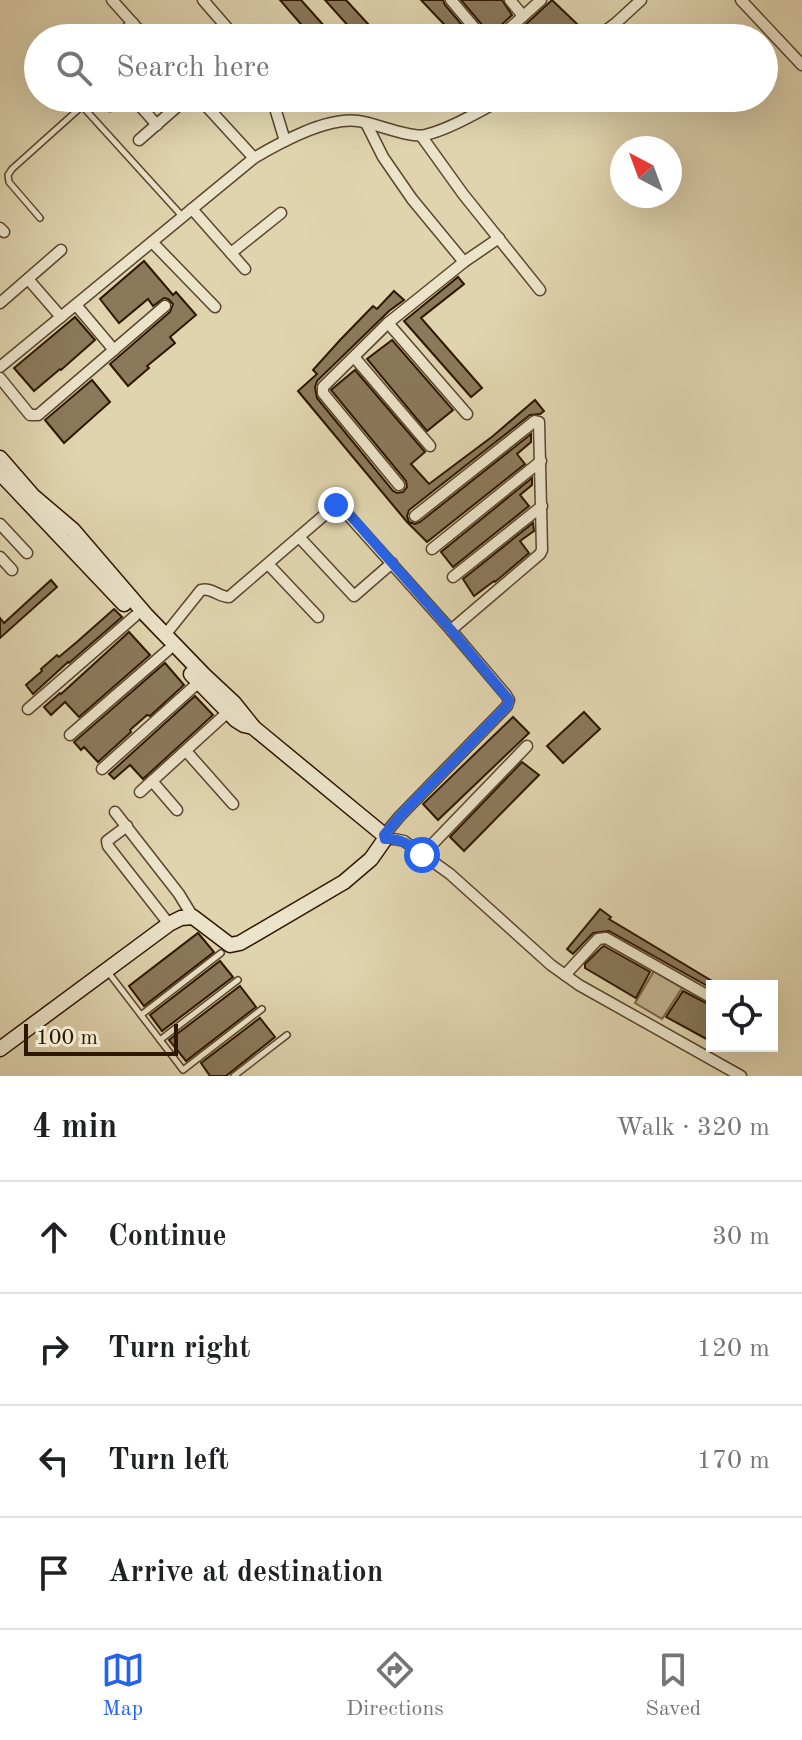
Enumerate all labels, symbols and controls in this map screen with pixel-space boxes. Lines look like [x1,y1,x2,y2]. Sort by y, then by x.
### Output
search box [24,24,778,112]
icon: search [52,46,96,90]
text: Search here [116,53,270,83]
north arrow [610,136,682,208]
route end [318,487,354,523]
route start [404,837,440,873]
map controls [706,980,778,1052]
button: locate [706,980,778,1052]
scale bar [24,1020,178,1056]
text: 100 m [36,1027,98,1049]
text: 4 min [32,1111,117,1145]
text: Walk · 320 m [616,1115,770,1141]
icon: ahead [32,1215,76,1259]
text: Continue [108,1222,227,1252]
text: 30 m [712,1224,770,1250]
icon: right [32,1327,76,1371]
text: Turn right [108,1334,250,1364]
text: 120 m [697,1336,770,1362]
icon: left [32,1439,76,1483]
text: Turn left [108,1446,229,1476]
text: 170 m [697,1448,770,1474]
icon: arrive [32,1551,76,1595]
text: Arrive at destination [108,1558,383,1588]
tab: Map [101,1648,145,1723]
tab: Directions [346,1648,444,1723]
tab: Saved [645,1648,701,1723]

